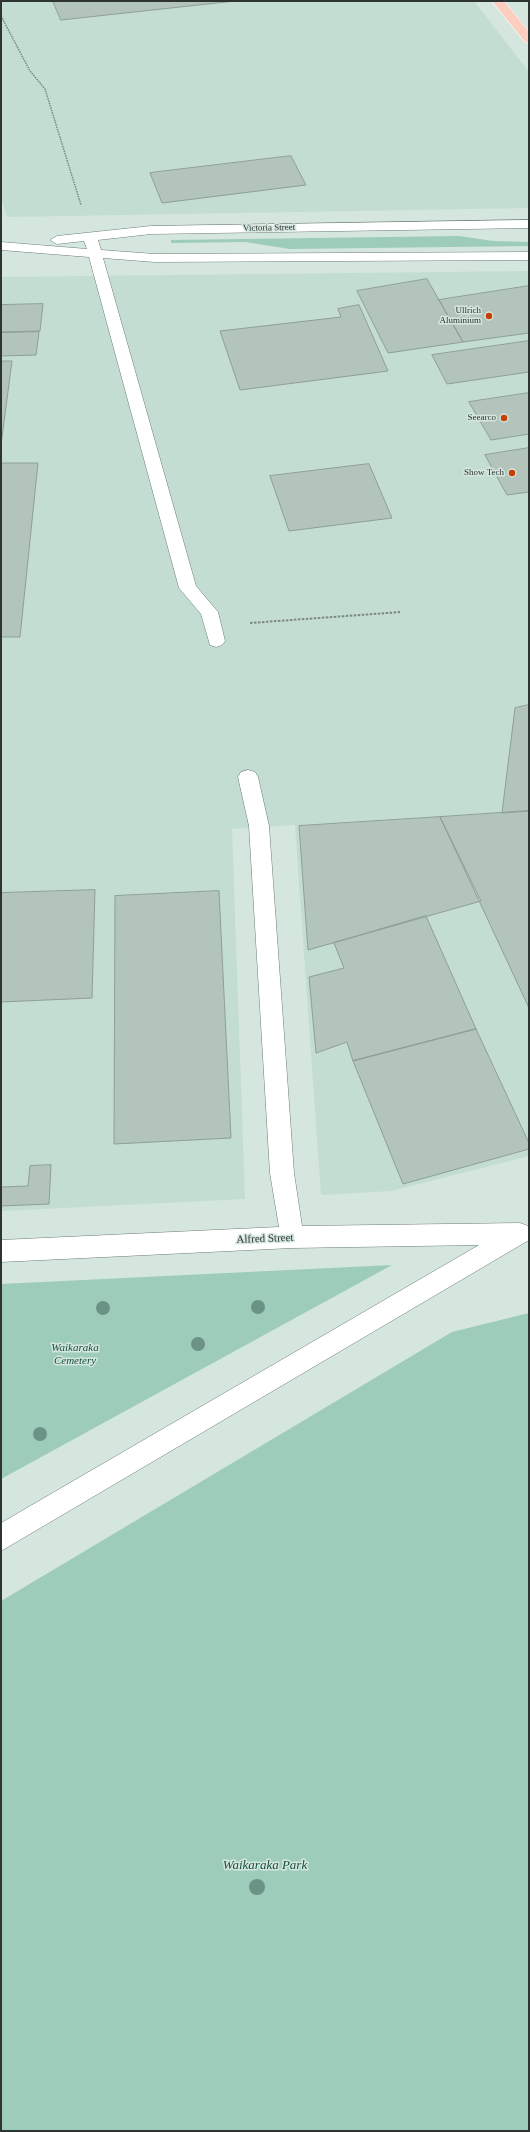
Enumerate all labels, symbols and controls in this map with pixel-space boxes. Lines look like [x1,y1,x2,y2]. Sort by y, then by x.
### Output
street label: Victoria Street [243,222,295,234]
place label: Ullrich Aluminium [439,306,481,327]
marker: Ullrich Aluminium [484,311,494,321]
place label: Seearco [468,413,496,423]
marker: Seearco [499,413,509,423]
place label: Show Tech [464,468,504,478]
marker: Show Tech [507,468,517,478]
street label: Alfred Street [236,1231,294,1247]
park label: Waikaraka Cemetery [51,1341,99,1367]
park label: Waikaraka Park [223,1858,307,1874]

